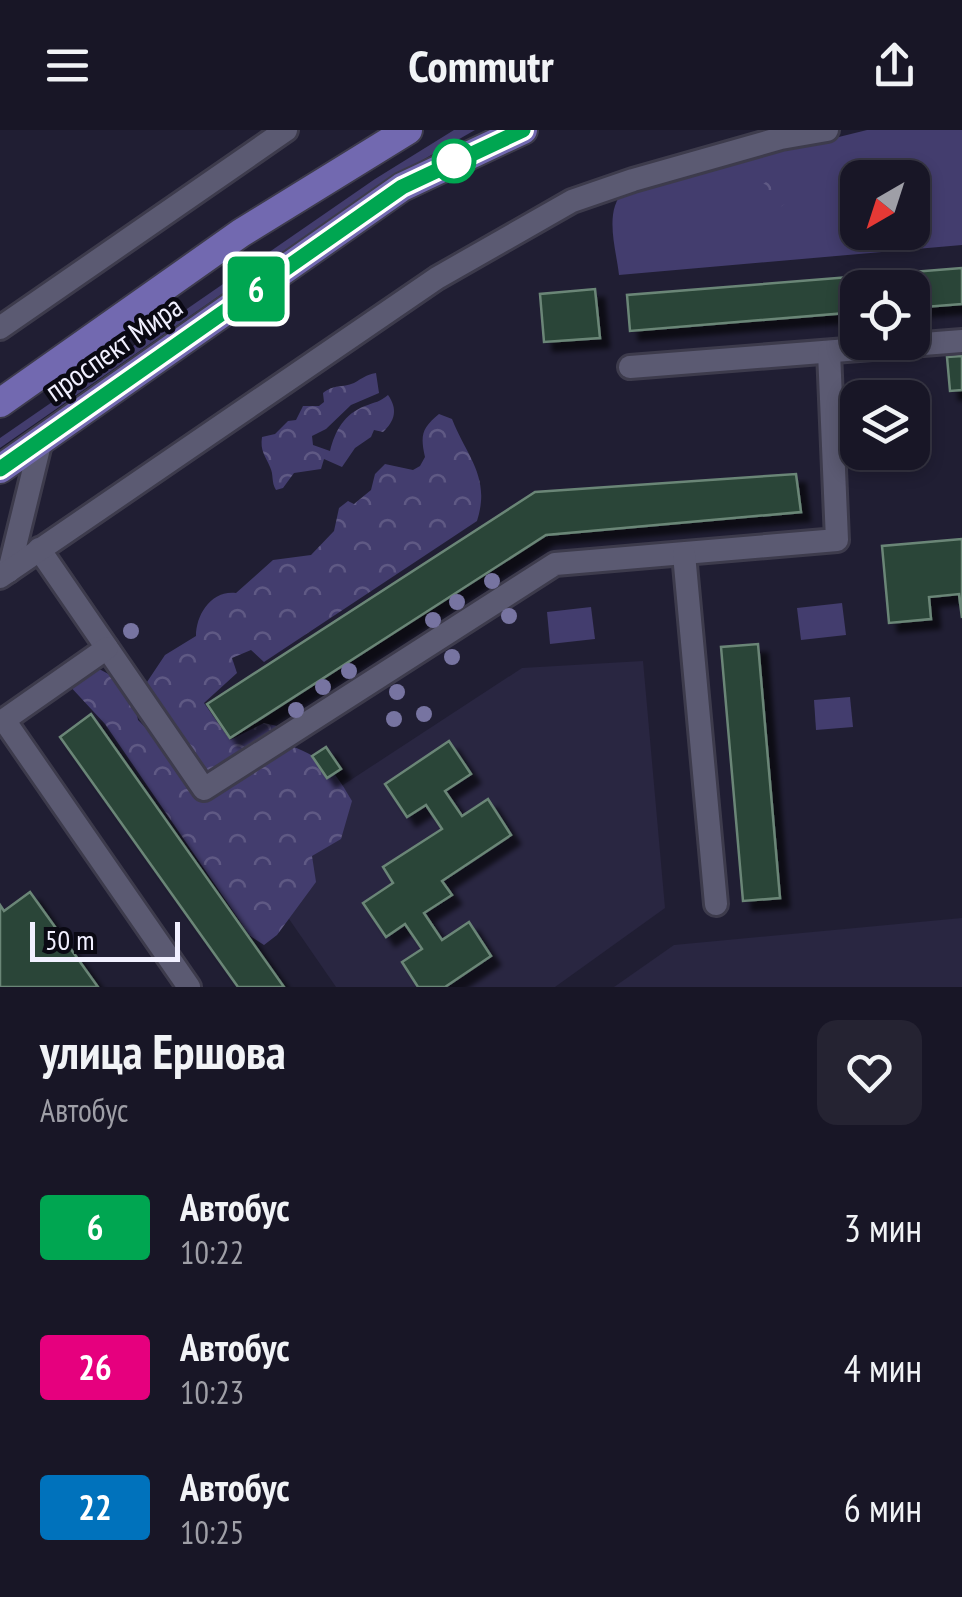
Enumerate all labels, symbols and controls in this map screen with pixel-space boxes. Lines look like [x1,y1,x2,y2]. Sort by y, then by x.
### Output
text: Commutr [408,36,554,94]
icon: menu [40,38,95,93]
icon: share [867,38,922,93]
unlabelled marker [433,140,475,182]
north arrow [840,160,930,250]
map controls [840,160,930,470]
line badge: 6 [224,256,288,322]
text: 6 [248,266,264,312]
button: locate [840,270,930,360]
street label: проспект Мира [37,286,189,409]
button: layers [840,380,930,470]
scale bar [30,917,180,961]
text: 50 m [45,921,94,958]
text: улица Ершова [40,1020,286,1082]
button: heart [817,1020,922,1125]
text: Автобус [40,1089,128,1131]
text: Автобус [180,1182,290,1231]
text: 3 мин [844,1203,922,1252]
text: 6 [87,1204,103,1250]
text: 10:22 [180,1231,244,1273]
text: Автобус [180,1322,290,1371]
text: 4 мин [844,1343,922,1392]
text: 26 [78,1344,112,1390]
text: 10:23 [180,1371,244,1413]
text: Автобус [180,1462,290,1511]
text: 6 мин [844,1483,922,1532]
text: 22 [78,1484,112,1530]
text: 10:25 [180,1511,244,1553]

